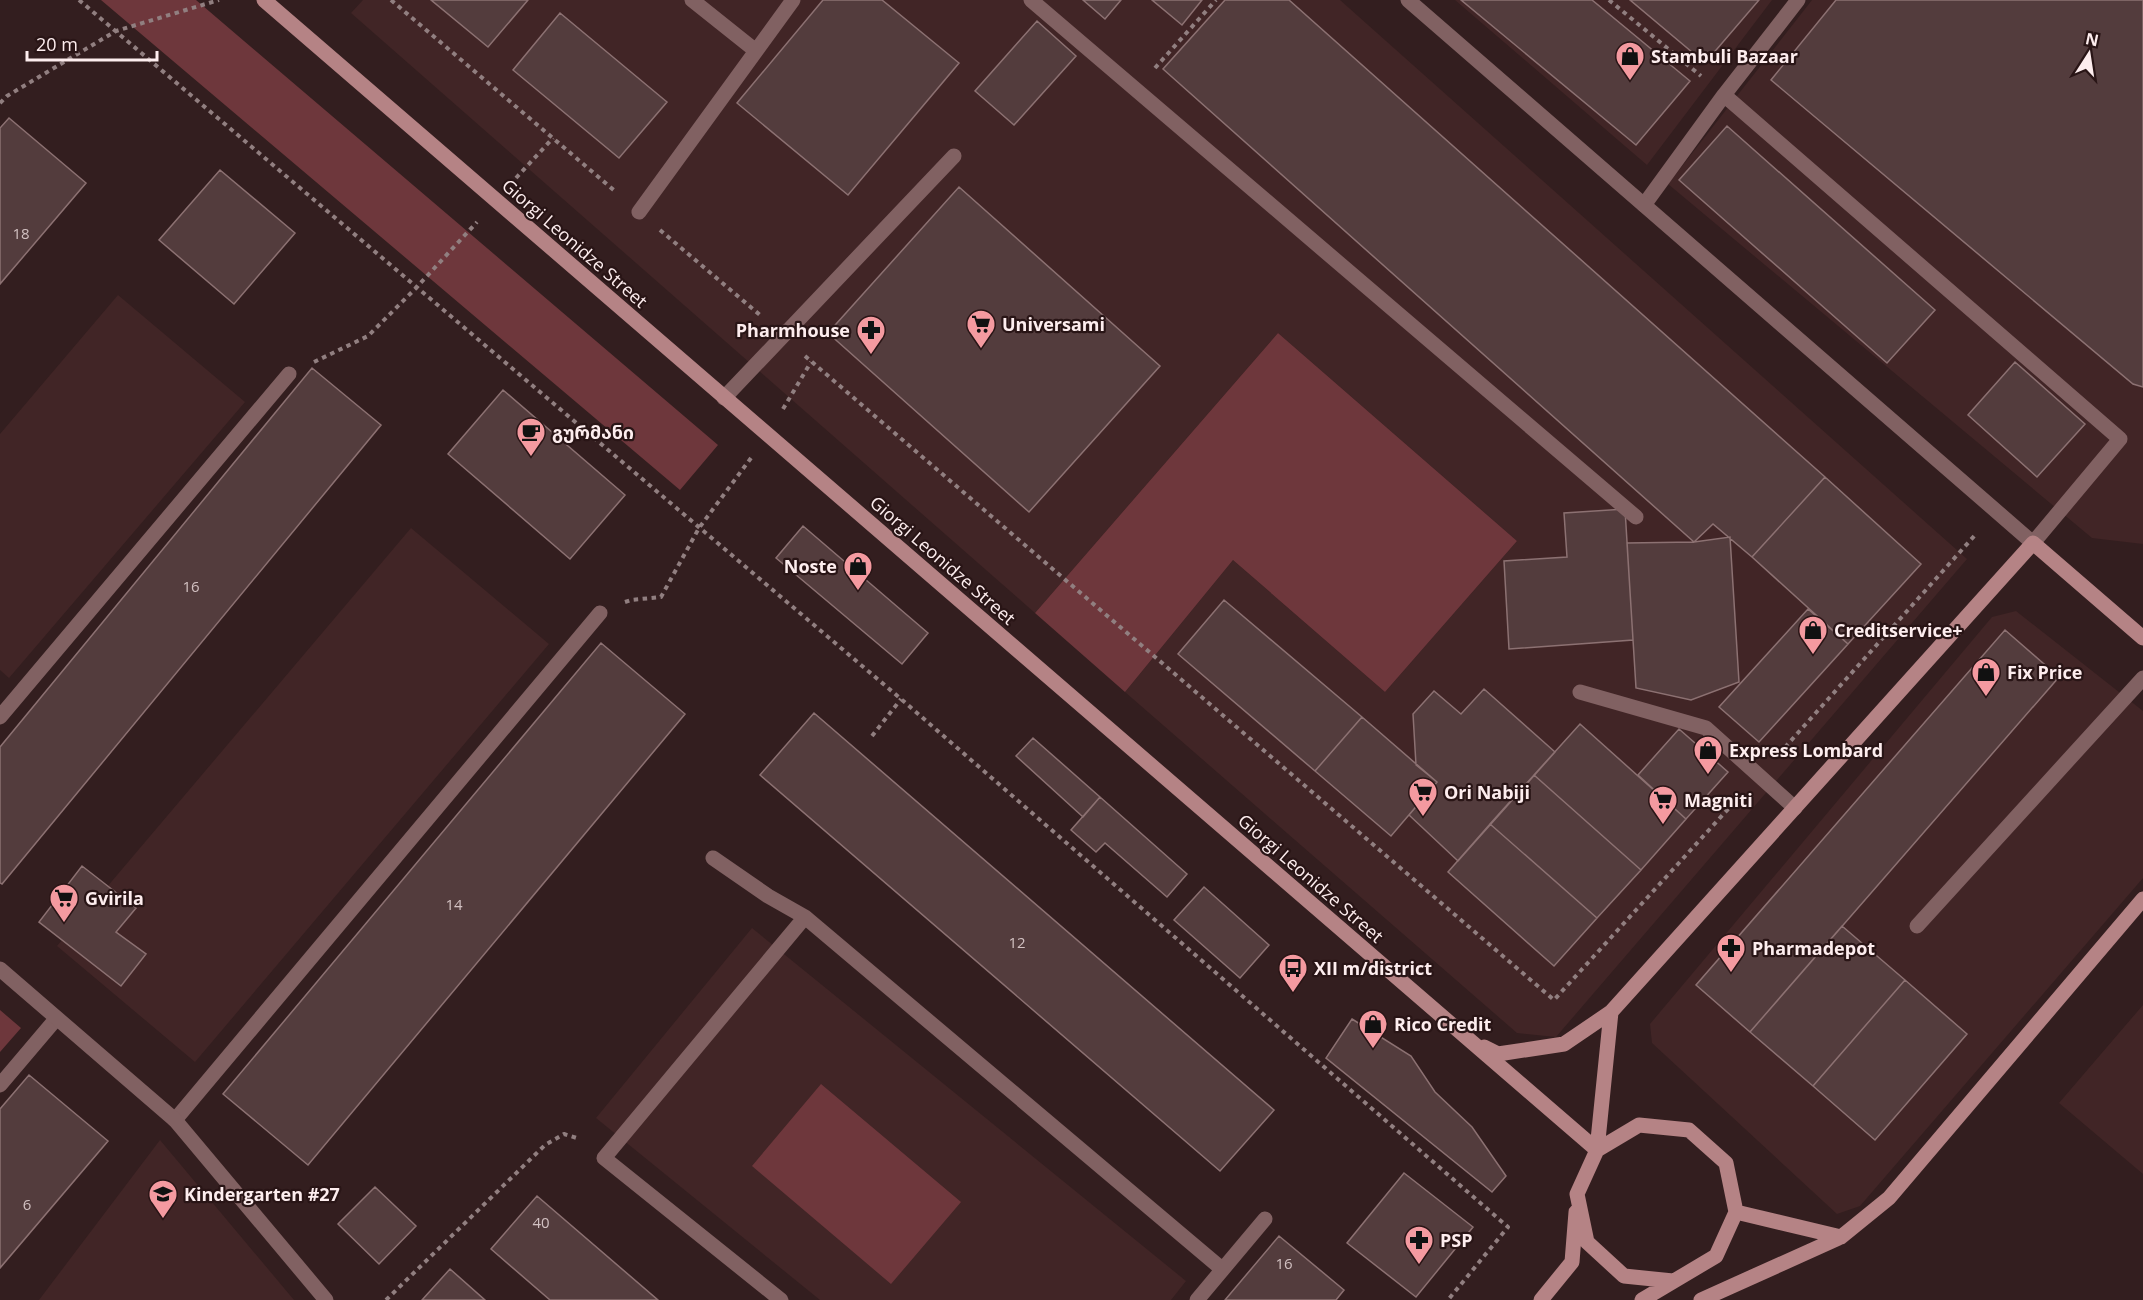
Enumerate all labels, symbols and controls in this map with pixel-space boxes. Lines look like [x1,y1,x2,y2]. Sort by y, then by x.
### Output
scale bar [27,24,158,62]
north arrow [2059,24,2119,84]
text: N [2083,27,2101,51]
text: 20 m [36,32,78,56]
shop icon: Stambuli Bazaar [1614,40,1646,82]
place label: Stambuli Bazaar [1651,44,1798,68]
street label: Giorgi Leonidze Street [497,173,653,313]
house number: 18 [12,223,30,243]
supermarket icon: Universami [965,308,997,350]
place label: Universami [1002,312,1105,336]
pharmacy icon: Pharmhouse [855,314,887,356]
place label: Pharmhouse [736,318,850,342]
cafe icon: გურმანი [515,416,547,458]
place label: გურმანი [552,420,634,444]
street label: Giorgi Leonidze Street [865,490,1021,630]
shop icon: Noste [842,550,874,592]
place label: Noste [784,554,837,578]
house number: 16 [182,576,200,596]
shop icon: Creditservice+ [1797,614,1829,656]
place label: Creditservice+ [1834,618,1963,642]
shop icon: Fix Price [1970,656,2002,698]
place label: Fix Price [2007,660,2082,684]
shop icon: Express Lombard [1692,734,1724,776]
place label: Express Lombard [1729,738,1883,762]
supermarket icon: Ori Nabiji [1407,776,1439,818]
place label: Ori Nabiji [1444,780,1530,804]
supermarket icon: Magniti [1647,784,1679,826]
place label: Magniti [1684,788,1753,812]
street label: Giorgi Leonidze Street [1233,808,1389,948]
supermarket icon: Gvirila [48,882,80,924]
place label: Gvirila [85,886,144,910]
house number: 14 [445,894,463,914]
house number: 12 [1008,932,1026,952]
pharmacy icon: Pharmadepot [1715,932,1747,974]
place label: Pharmadepot [1752,936,1875,960]
bus stop icon: XII m/district [1277,952,1309,994]
place label: XII m/district [1314,956,1432,980]
shop icon: Rico Credit [1357,1008,1389,1050]
place label: Rico Credit [1394,1012,1492,1036]
school or university icon: Kindergarten #27 [147,1178,179,1220]
place label: Kindergarten #27 [184,1182,340,1206]
house number: 6 [23,1194,31,1214]
house number: 40 [532,1212,550,1232]
pharmacy icon: PSP [1403,1224,1435,1266]
place label: PSP [1440,1228,1473,1252]
house number: 16 [1275,1253,1293,1273]

